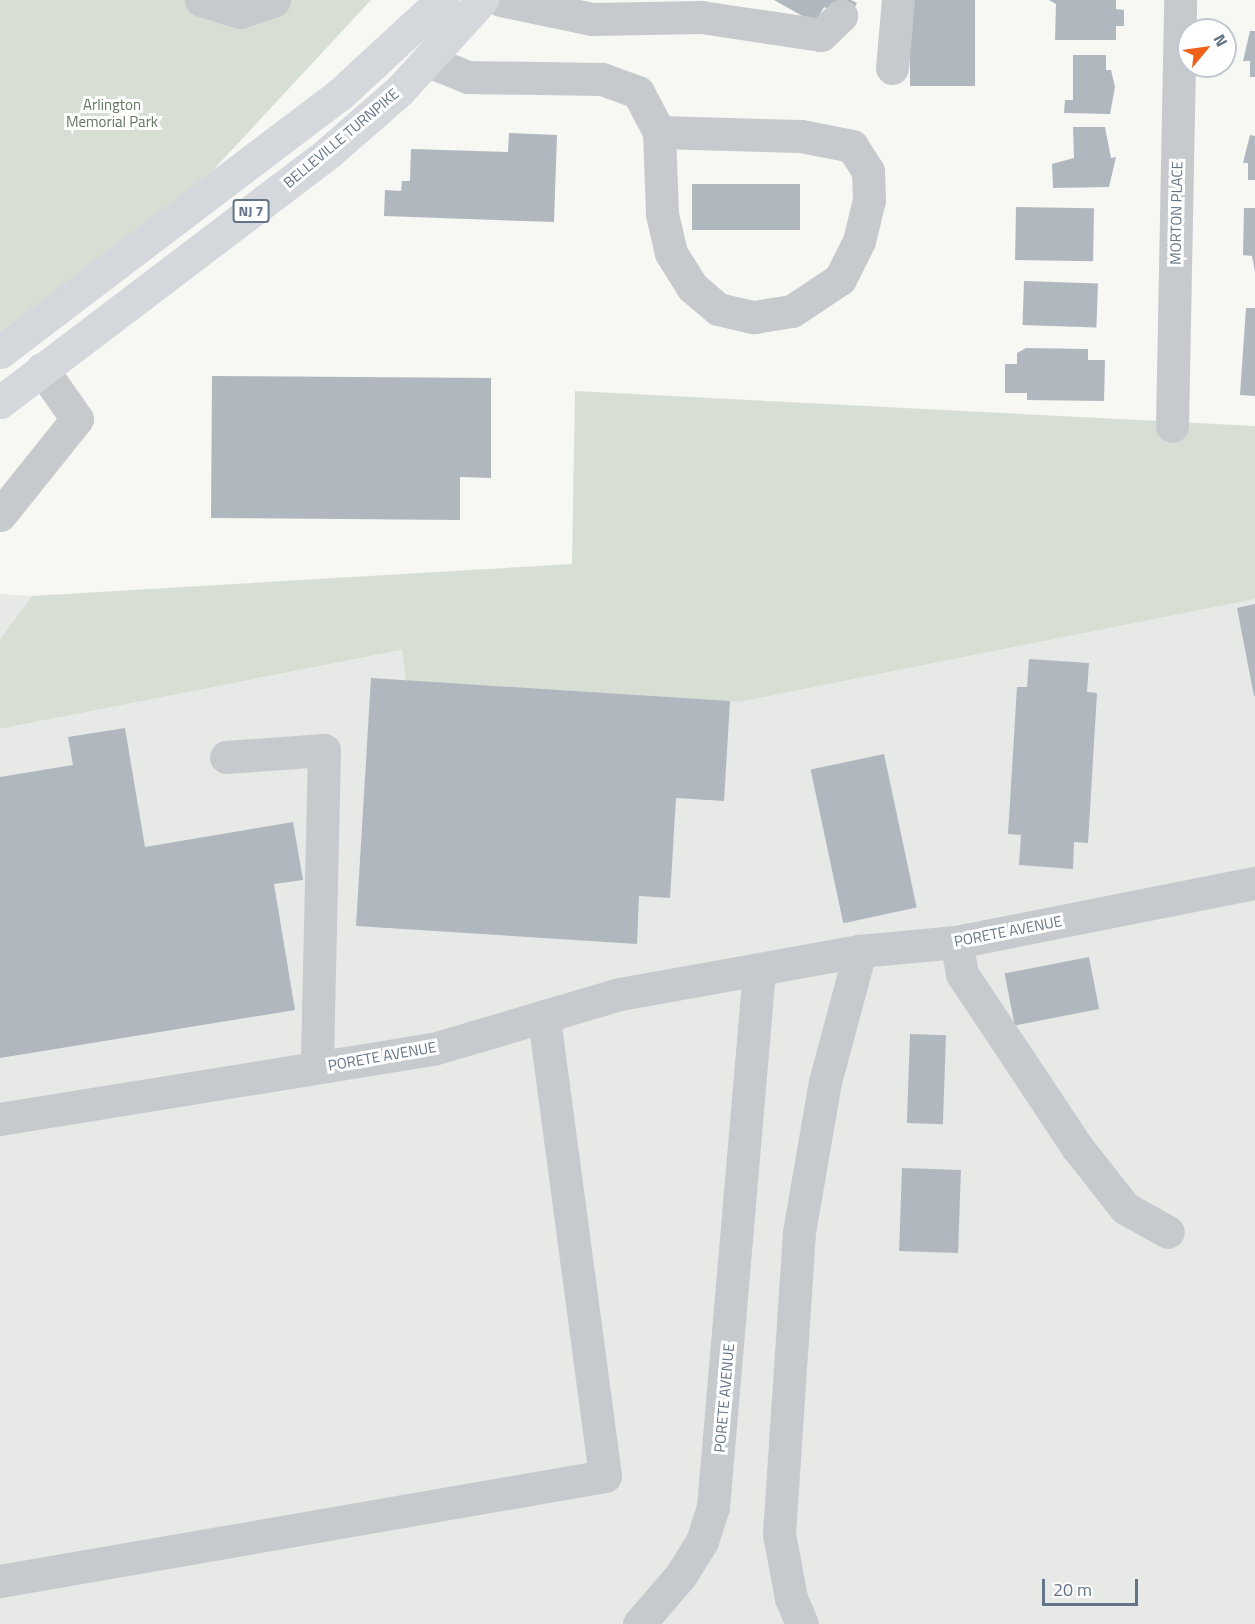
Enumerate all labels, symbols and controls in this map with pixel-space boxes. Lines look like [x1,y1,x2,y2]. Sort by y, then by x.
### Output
north arrow [1177,18,1237,78]
text: N [1208,30,1234,51]
street label: BELLEVILLE TURNPIKE [280,85,402,191]
park label: Arlington Memorial Park [66,95,158,130]
street label: MORTON PLACE [1166,161,1186,265]
road number: NJ 7 [232,200,270,222]
street label: PORETE AVENUE [953,912,1063,950]
street label: PORETE AVENUE [327,1038,437,1074]
street label: PORETE AVENUE [710,1343,738,1453]
scale bar [1045,1567,1141,1605]
text: 20 m [1053,1576,1092,1603]

